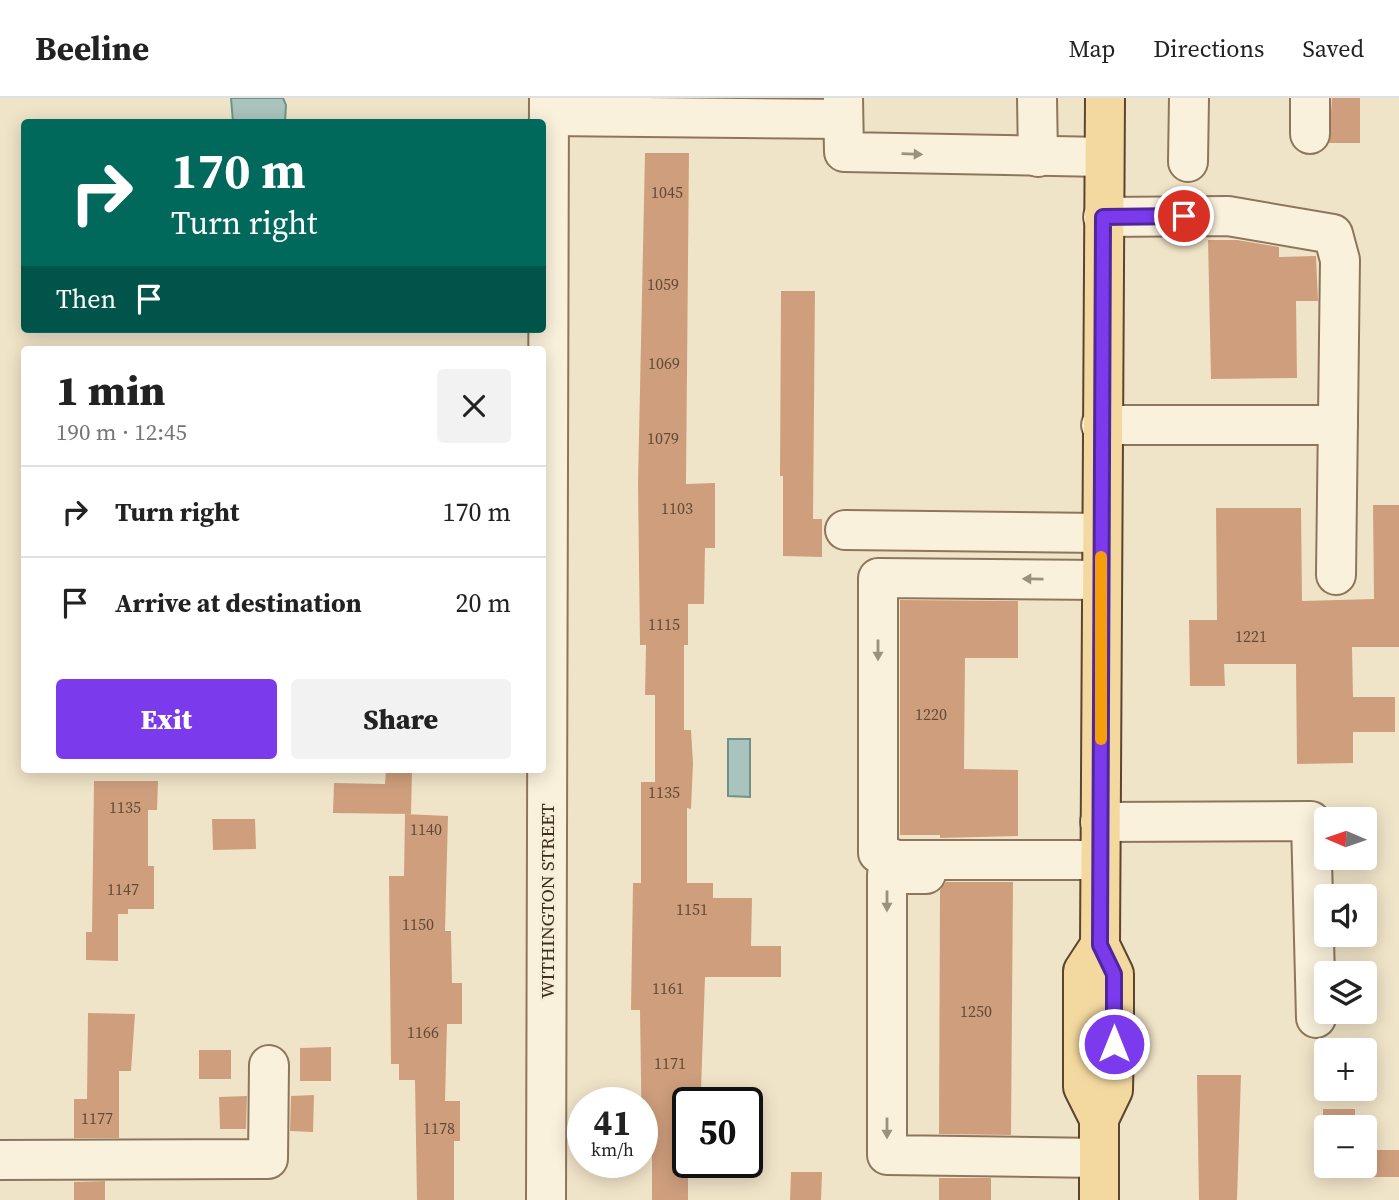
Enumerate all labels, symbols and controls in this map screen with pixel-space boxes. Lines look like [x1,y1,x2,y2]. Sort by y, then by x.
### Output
text: Beeline [35,26,149,71]
text: Map [1068,32,1115,65]
text: Directions [1153,32,1264,65]
text: Saved [1302,32,1364,65]
text: 170 m [171,137,306,204]
icon: right [56,147,147,238]
one-way arrow [902,148,924,159]
house number: 1045 [651,181,683,203]
pin [1154,186,1214,246]
icon: arrive [1165,197,1203,235]
text: Turn right [171,201,317,245]
house number: 1059 [647,273,679,295]
icon: arrive [130,280,168,318]
text: Then [56,281,116,317]
house number: 1069 [648,352,680,374]
text: 1 min [56,361,166,419]
button: close [437,369,511,443]
text: 190 m · 12:45 [56,416,187,448]
house number: 1079 [647,427,679,449]
icon: right [56,493,94,531]
text: Turn right [115,494,239,530]
text: 170 m [443,494,511,530]
house number: 1103 [661,497,693,519]
one-way arrow [1022,573,1044,585]
icon: arrive [56,584,94,622]
text: Arrive at destination [115,585,362,621]
text: 20 m [456,585,511,621]
house number: 1115 [648,613,680,635]
house number: 1221 [1235,625,1267,647]
one-way arrow [872,639,884,661]
button: Exit [56,679,277,759]
button: Share [291,679,511,759]
house number: 1220 [915,703,947,725]
house number: 1135 [648,781,680,803]
house number: 1135 [109,796,141,818]
street label: WITHINGTON STREET [534,803,560,999]
north arrow [1314,807,1377,870]
map controls [1314,807,1377,1178]
house number: 1140 [410,818,442,840]
house number: 1147 [107,878,139,900]
button: sound [1314,884,1377,947]
one-way arrow [881,890,893,912]
house number: 1151 [676,898,708,920]
house number: 1150 [402,913,434,935]
button: layers [1314,961,1377,1024]
house number: 1161 [652,977,684,999]
house number: 1250 [960,1000,992,1022]
position arrow [1077,1007,1151,1081]
house number: 1166 [407,1021,439,1043]
button: + [1314,1038,1377,1101]
house number: 1171 [654,1052,686,1074]
speed limit sign: 50 [672,1087,763,1178]
text: 41 [594,1099,631,1147]
house number: 1177 [81,1107,113,1129]
button: − [1314,1115,1377,1178]
house number: 1178 [423,1117,455,1139]
one-way arrow [881,1118,893,1140]
text: km/h [591,1137,634,1162]

